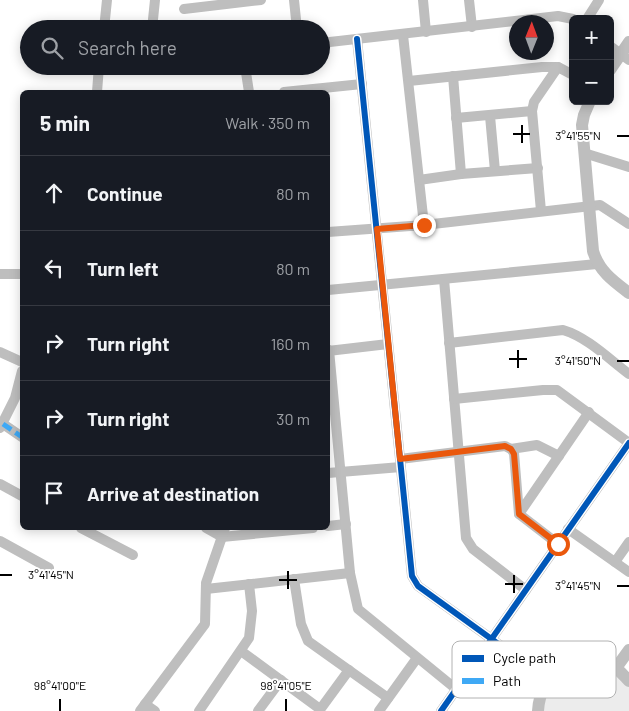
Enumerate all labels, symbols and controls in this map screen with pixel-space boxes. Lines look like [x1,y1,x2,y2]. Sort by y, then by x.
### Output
north arrow [509,15,554,60]
map controls [569,15,614,105]
button: + [569,15,614,60]
search box [20,20,330,75]
icon: search [38,34,66,62]
text: Search here [78,36,177,59]
button: − [569,60,614,105]
text: 5 min [40,110,90,135]
text: Walk · 350 m [225,113,310,132]
text: 3°41'55"N [555,128,601,142]
icon: ahead [40,179,68,207]
text: Continue [87,182,163,205]
text: 80 m [276,184,310,203]
route end [413,214,436,237]
icon: left [40,254,68,282]
text: Turn left [87,257,158,280]
text: 80 m [276,259,310,278]
icon: right [40,329,68,357]
text: Turn right [87,332,169,355]
text: 160 m [271,334,310,353]
text: 3°41'50"N [555,353,601,367]
icon: right [40,404,68,432]
text: Turn right [87,407,169,430]
text: 30 m [276,409,310,428]
icon: arrive [40,479,68,507]
text: Arrive at destination [87,482,259,505]
route start [547,533,570,556]
text: 3°41'45"N [28,567,74,581]
text: 3°41'45"N [555,578,601,592]
legend [452,641,616,698]
text: Cycle path [493,649,556,666]
text: Path [493,672,521,689]
text: 98°41'00"E [34,678,86,692]
text: 98°41'05"E [260,678,312,692]

